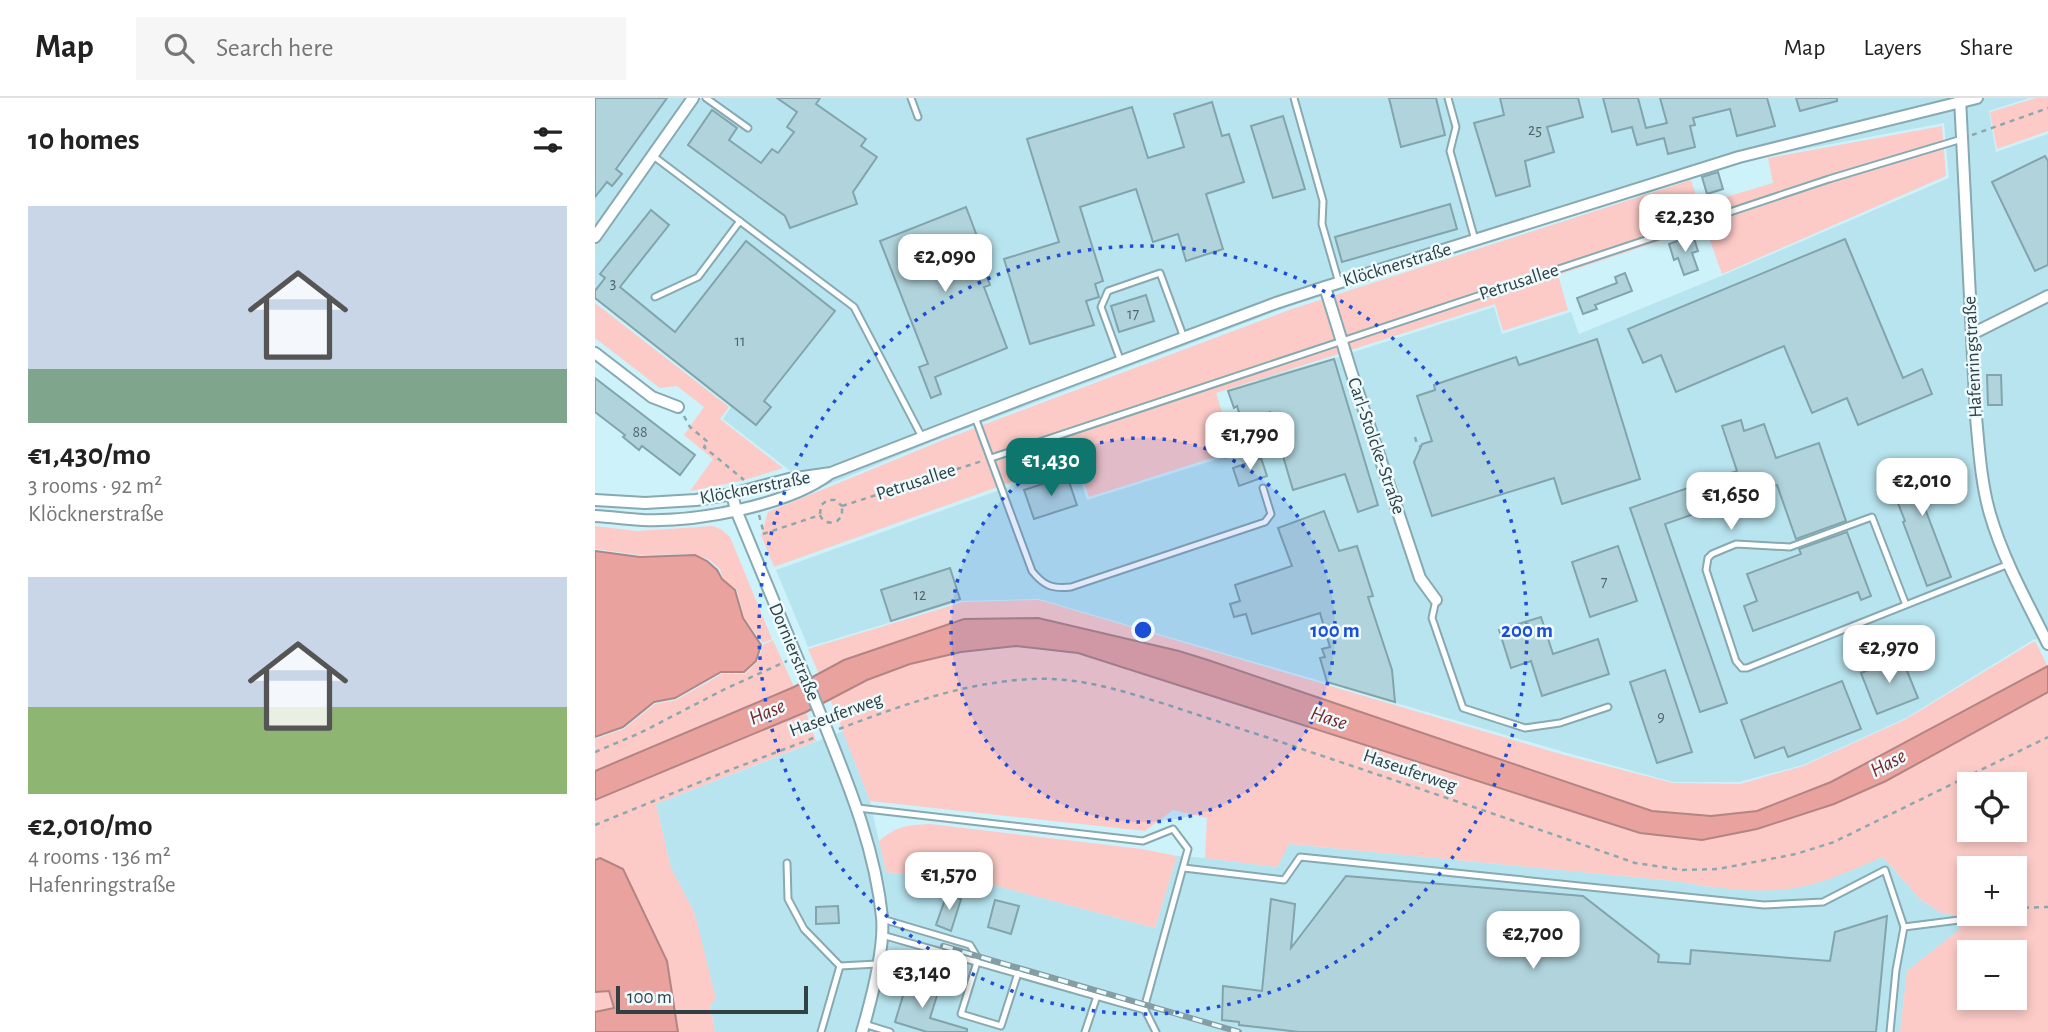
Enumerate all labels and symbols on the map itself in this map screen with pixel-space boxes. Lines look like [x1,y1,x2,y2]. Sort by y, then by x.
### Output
house number: 25 [1528,122,1542,138]
pin: €2,230 [1628,194,1742,254]
pin: €2,090 [888,234,1002,294]
street label: Klöcknerstraße [1341,240,1453,290]
street label: Petrusallee [1477,260,1561,304]
house number: 3 [610,275,616,291]
street label: Hafenringstraße [1960,296,1986,418]
house number: 17 [1127,306,1139,322]
house number: 11 [734,333,746,349]
street label: Carl-Stolcke-Straße [1344,375,1408,517]
pin: €1,790 [1193,412,1307,472]
house number: 88 [632,424,648,440]
pin: €1,430 [994,438,1108,498]
pin: €2,010 [1865,458,1979,518]
street label: Petrusallee [874,460,958,504]
street label: Klöcknerstraße [698,468,812,508]
pin: €1,650 [1674,472,1788,532]
house number: 7 [1601,574,1608,590]
house number: 12 [914,587,926,603]
street label: Dornierstraße [765,600,823,704]
centre of rings [1131,618,1155,642]
text: 100 m [1310,620,1360,641]
text: 200 m [1501,620,1553,641]
pin: €2,970 [1832,626,1946,685]
street label: Haseuferweg [787,689,886,741]
water label: Hase [746,695,788,729]
water label: Hase [1308,702,1350,734]
house number: 9 [1657,709,1665,725]
water label: Hase [1867,745,1909,781]
street label: Haseuferweg [1361,746,1460,796]
pin: €1,570 [892,852,1006,912]
pin: €2,700 [1476,912,1590,971]
pin: €3,140 [865,950,979,1010]
scale bar [616,983,809,1015]

